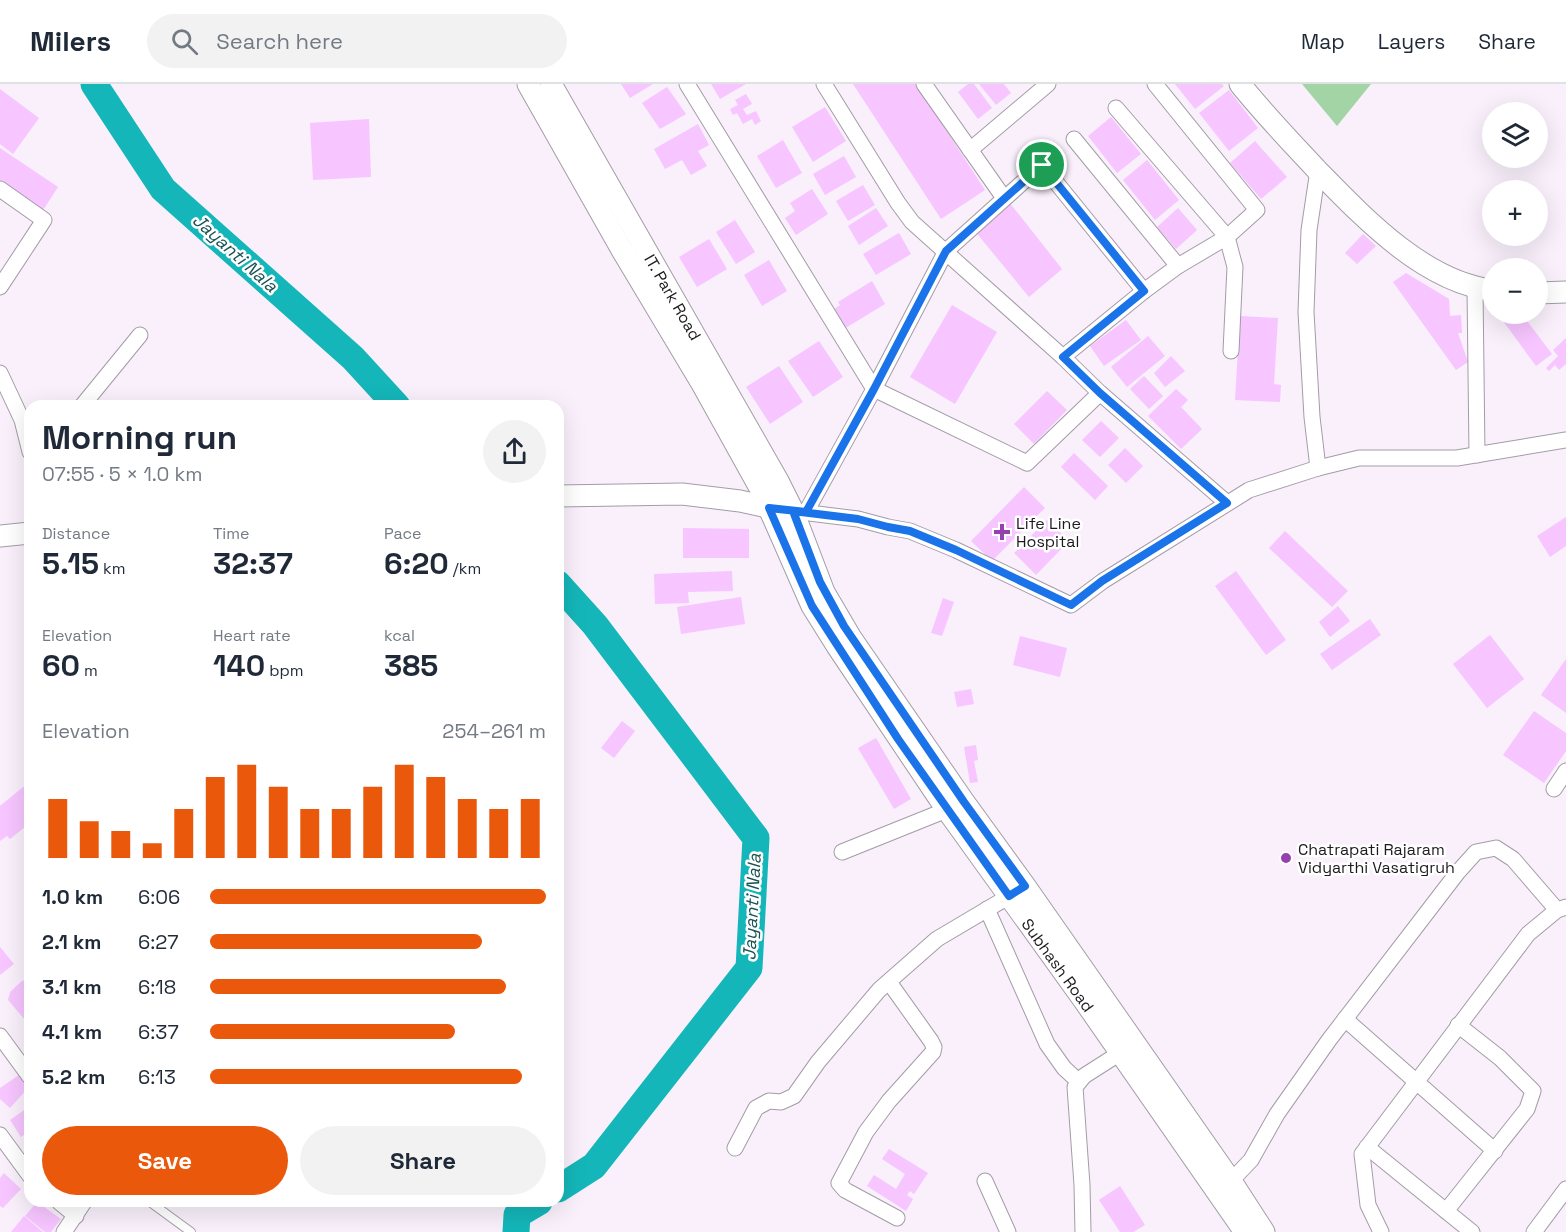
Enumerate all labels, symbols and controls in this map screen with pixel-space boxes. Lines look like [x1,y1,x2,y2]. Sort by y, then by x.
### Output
search box [147,14,567,68]
text: Milers [30,23,111,59]
icon: search [168,25,201,58]
text: Search here [216,27,343,55]
text: Map [1301,28,1345,55]
text: Layers [1378,28,1445,55]
text: Share [1478,28,1536,55]
map controls [1482,102,1548,324]
button: layers [1482,102,1548,168]
pin [1016,139,1067,190]
icon: arrive [1025,148,1058,181]
button: + [1482,180,1548,246]
water label: Jayanti Nala [188,208,283,297]
street label: IT. Park Road [639,250,706,344]
button: − [1482,258,1548,324]
text: Morning run [42,417,237,459]
button: share [483,420,546,483]
text: 07:55 · 5 × 1.0 km [42,461,202,487]
place label: Life Line Hospital [1016,513,1081,552]
text: Distance [42,523,110,544]
text: Time [213,523,249,544]
text: Pace [384,523,421,544]
marker: Life Line Hospital [993,523,1011,541]
text: 5.15 [42,544,99,583]
text: 32:37 [213,544,293,583]
text: 6:20 [384,544,449,583]
text: km [99,558,125,579]
text: /km [449,558,481,579]
text: Elevation [42,625,112,646]
text: Heart rate [213,625,291,646]
text: kcal [384,625,415,646]
text: 60 [42,646,80,685]
text: 140 [213,646,265,685]
text: 385 [384,646,438,685]
text: m [80,660,98,681]
text: bpm [265,660,304,681]
text: Elevation [42,718,130,744]
text: 254–261 m [442,718,546,744]
place label: Chatrapati Rajaram Vidyarthi Vasatigruh [1298,839,1455,878]
marker: Chatrapati Rajaram Vidyarthi Vasatigruh [1279,851,1293,865]
water label: Jayanti Nala [737,852,766,961]
text: 1.0 km [42,884,103,910]
text: 6:06 [138,884,180,910]
street label: Subhash Road [1017,914,1099,1016]
text: 2.1 km [42,929,101,955]
text: 6:27 [138,929,178,955]
text: 3.1 km [42,974,102,1000]
text: 6:18 [138,974,176,1000]
text: 4.1 km [42,1019,102,1045]
text: 6:37 [138,1019,179,1045]
text: 5.2 km [42,1064,105,1090]
text: 6:13 [138,1064,176,1090]
button: Save [42,1126,288,1195]
button: Share [300,1126,546,1195]

